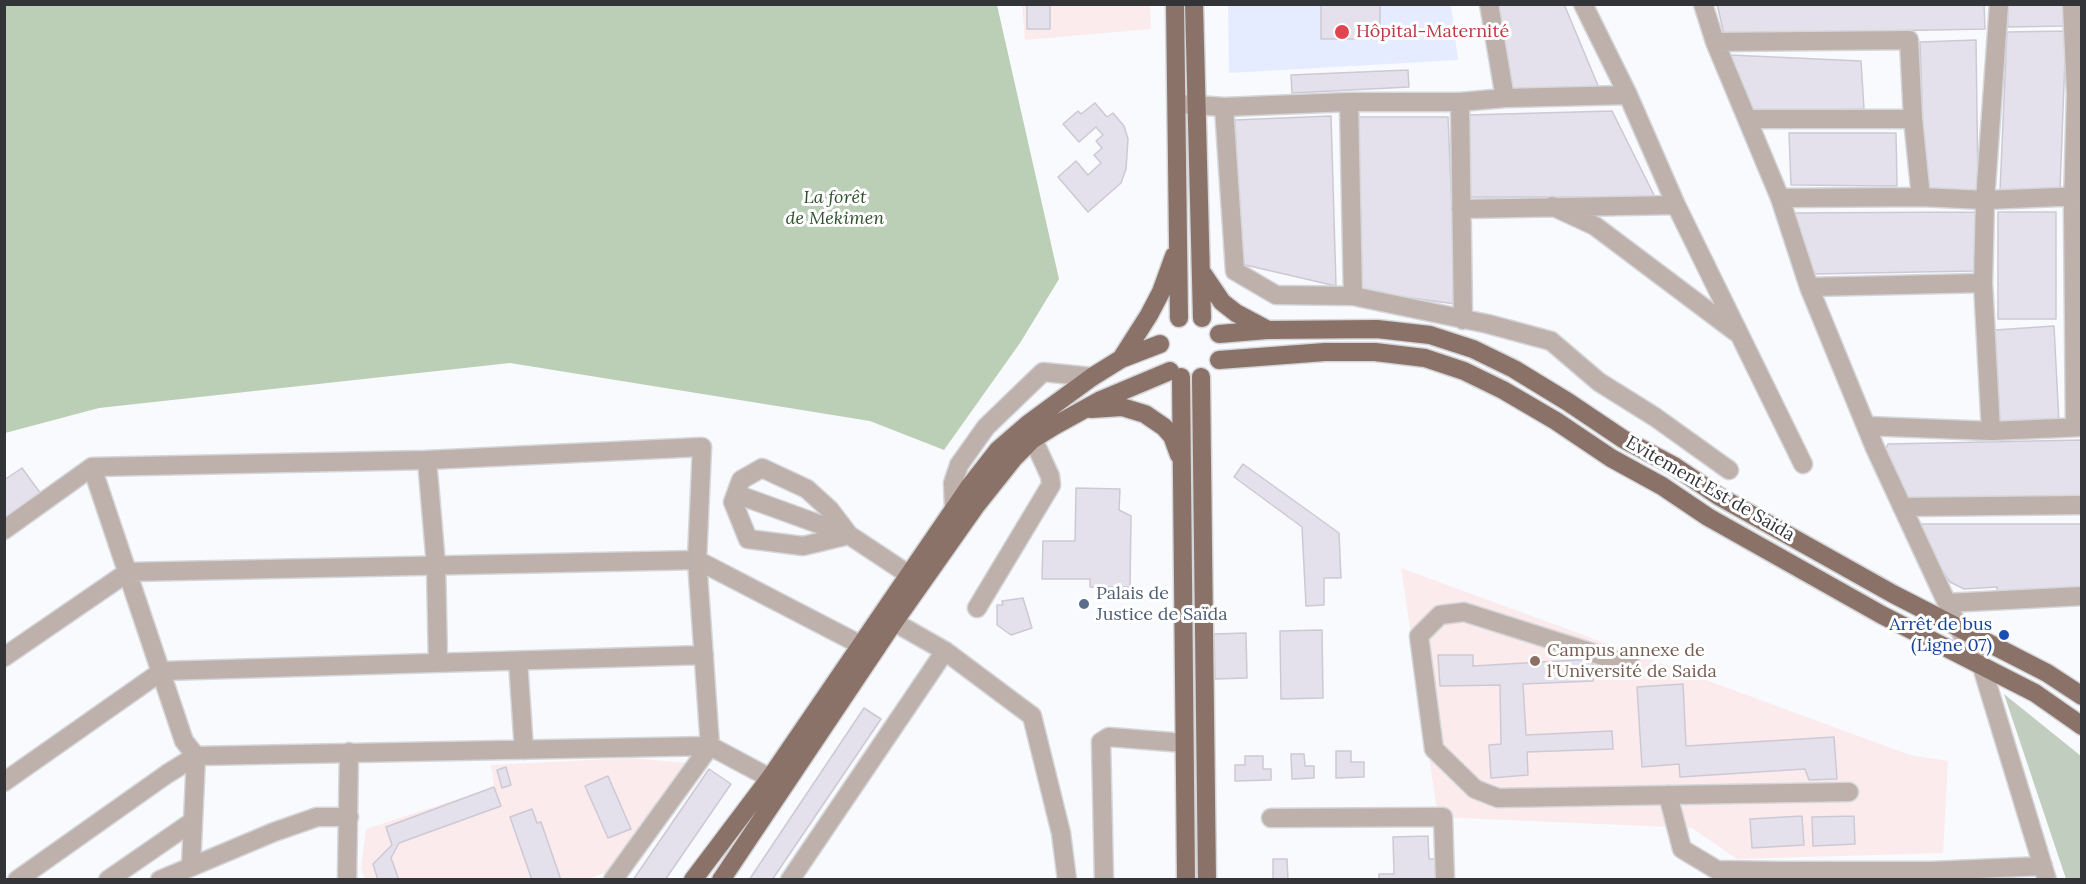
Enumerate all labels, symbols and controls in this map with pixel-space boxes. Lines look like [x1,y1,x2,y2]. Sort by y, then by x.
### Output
place label: Hôpital-Maternité [1356,21,1509,43]
marker: Hôpital-Maternité [1333,23,1351,41]
park label: La forêt de Mekimen [786,187,884,230]
street label: Evitement Est de Saida [1622,432,1798,546]
place label: Palais de Justice de Saïda [1096,583,1228,626]
marker: Palais de Justice de Saïda [1077,597,1091,611]
place label: Arrêt de bus (Ligne 07) [1889,614,1992,656]
marker: Arrêt de bus (Ligne 07) [1997,628,2011,642]
place label: Campus annexe de l'Université de Saida [1547,640,1717,682]
marker: Campus annexe de l'Université de Saida [1528,654,1542,668]

